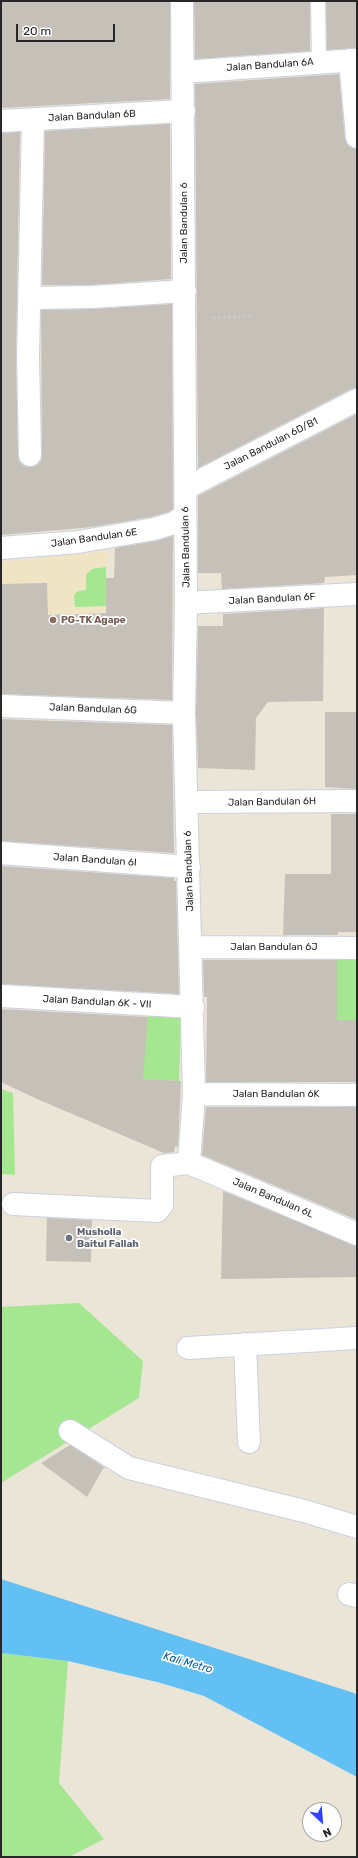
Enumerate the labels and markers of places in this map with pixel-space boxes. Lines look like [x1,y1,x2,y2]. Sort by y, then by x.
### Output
place label: PG-TK Agape [61,614,126,626]
marker: PG-TK Agape [48,615,58,625]
place label: Musholla Baitul Fallah [77,1226,139,1250]
marker: Musholla Baitul Fallah [64,1233,74,1243]

